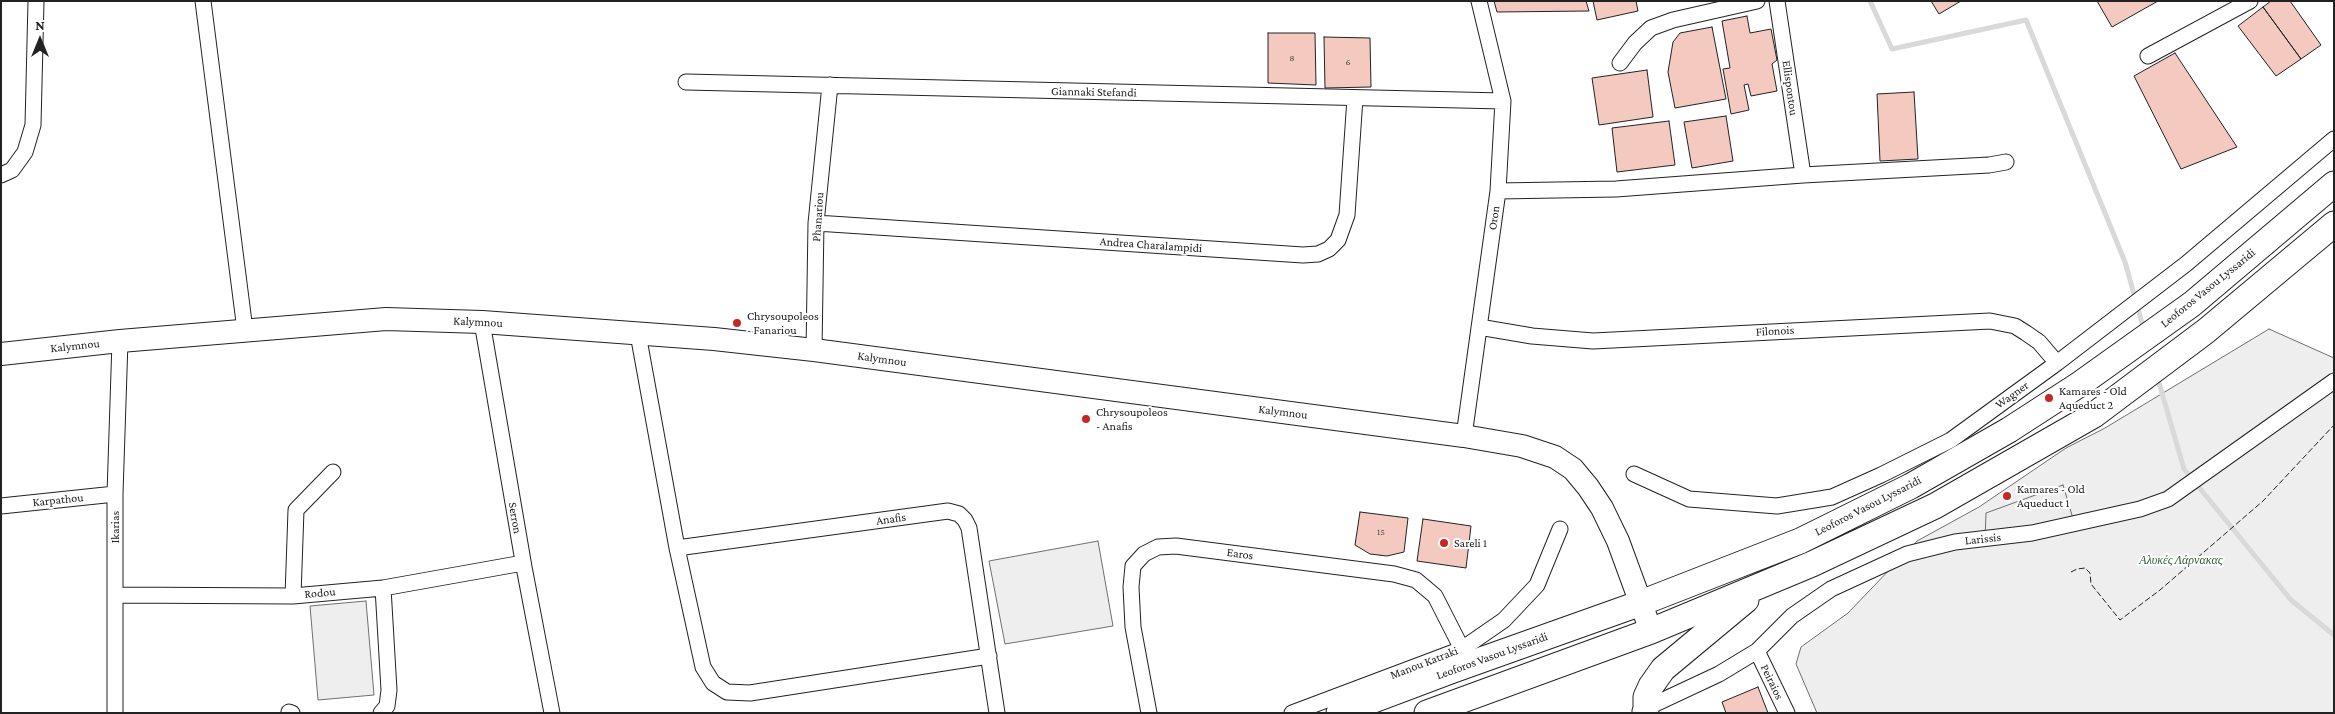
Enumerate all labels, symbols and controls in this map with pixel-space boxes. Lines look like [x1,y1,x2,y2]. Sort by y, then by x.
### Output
north arrow [15,15,65,65]
text: N [35,17,45,33]
house number: 8 [1289,52,1295,64]
house number: 6 [1345,56,1351,68]
street label: Ellispontou [1779,59,1801,117]
street label: Giannaki Stefandi [1051,84,1137,100]
street label: Phanariou [809,192,827,242]
street label: Oron [1485,205,1503,231]
street label: Andrea Charalampidi [1099,234,1203,256]
street label: Leoforos Vasou Lyssaridi [2158,245,2258,331]
place label: Chrysoupoleos - Fanariou [747,309,819,337]
street label: Kalymnou [453,314,503,330]
marker: Chrysoupoleos - Fanariou [731,317,743,329]
street label: Filonois [1755,323,1795,339]
street label: Kalymnou [50,336,100,356]
street label: Kalymnou [857,348,907,370]
street label: Wagner [1992,378,2032,412]
place label: Kamares - Old Aqueduct 2 [2059,384,2127,412]
marker: Kamares - Old Aqueduct 2 [2043,392,2055,404]
street label: Kalymnou [1258,402,1308,422]
place label: Chrysoupoleos - Anafis [1096,405,1168,433]
marker: Chrysoupoleos - Anafis [1080,413,1092,425]
street label: Leoforos Vasou Lyssaridi [1812,473,1924,539]
place label: Kamares - Old Aqueduct 1 [2017,482,2085,510]
street label: Karpathou [32,490,84,510]
marker: Kamares - Old Aqueduct 1 [2001,490,2013,502]
street label: Serron [505,501,525,535]
street label: Anafis [875,510,907,528]
street label: Ikarias [108,511,122,543]
house number: 15 [1377,526,1385,538]
street label: Larissis [1964,530,2002,548]
place label: Sareli 1 [1454,536,1487,550]
marker: Sareli 1 [1438,537,1450,549]
street label: Earos [1226,545,1254,563]
park label: Αλυκές Λάρνακας [2139,553,2223,567]
street label: Rodou [304,584,336,602]
street label: Leoforos Vasou Lyssaridi [1434,629,1550,683]
street label: Manou Katraki [1388,644,1460,682]
street label: Peiraios [1757,662,1787,702]

